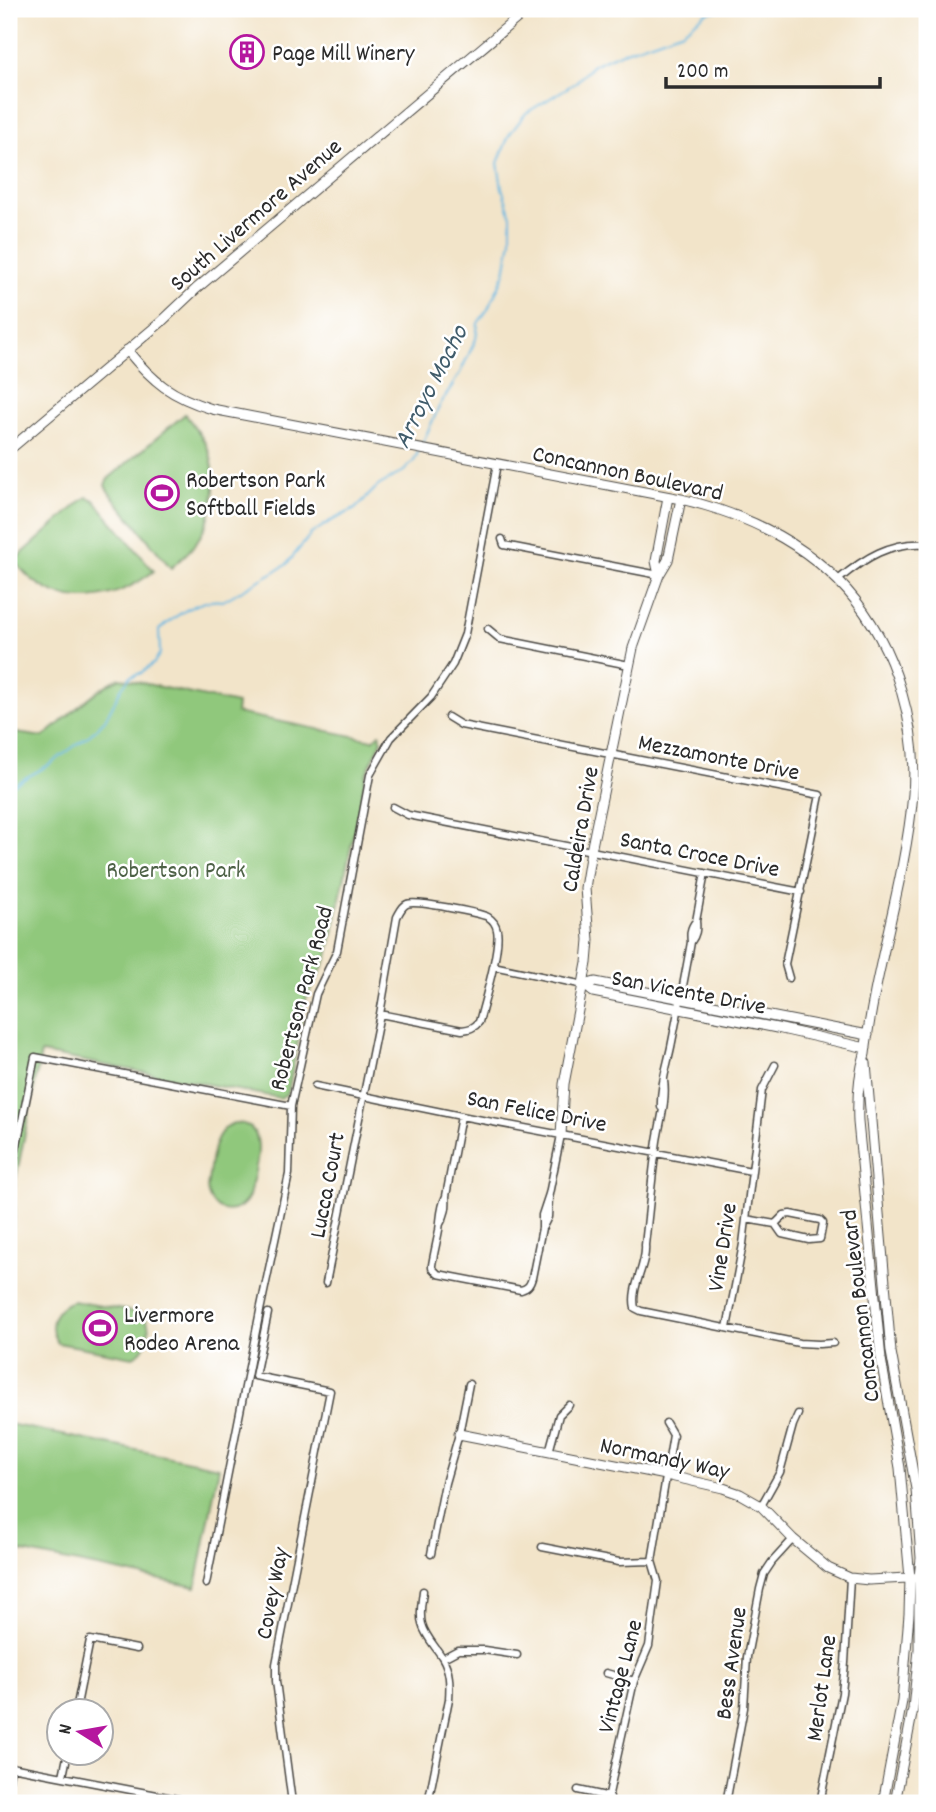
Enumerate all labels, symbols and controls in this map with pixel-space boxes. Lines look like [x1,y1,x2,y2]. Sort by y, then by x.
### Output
building icon: Page Mill Winery [228,33,266,71]
place label: Page Mill Winery [272,38,416,72]
scale bar [666,46,880,90]
text: 200 m [677,58,728,88]
street label: South Livermore Avenue [163,132,351,301]
water label: Arroyo Mocho [385,318,480,456]
street label: Concannon Boulevard [529,438,726,512]
place label: Robertson Park Softball Fields [186,465,325,527]
sports icon: Robertson Park Softball Fields [143,474,181,512]
street label: Mezzamonte Drive [635,727,802,791]
street label: Caldeira Drive [554,764,610,895]
street label: Santa Croce Drive [617,824,782,888]
park label: Robertson Park [106,855,246,889]
street label: Robertson Park Road [262,903,344,1095]
street label: San Vicente Drive [608,962,769,1026]
street label: San Felice Drive [464,1083,609,1143]
street label: Lucca Court [302,1130,356,1241]
street label: Vine Drive [700,1201,748,1294]
street label: Concannon Boulevard [833,1207,891,1404]
place label: Livermore Rodeo Arena [124,1300,240,1362]
sports icon: Livermore Rodeo Arena [81,1309,119,1347]
street label: Normandy Way [597,1430,733,1490]
street label: Covey Way [248,1543,300,1643]
street label: Bess Avenue [708,1605,758,1722]
street label: Vintage Lane [590,1616,653,1737]
street label: Merlot Lane [799,1633,847,1744]
north arrow [46,1696,116,1766]
text: N [53,1722,81,1737]

